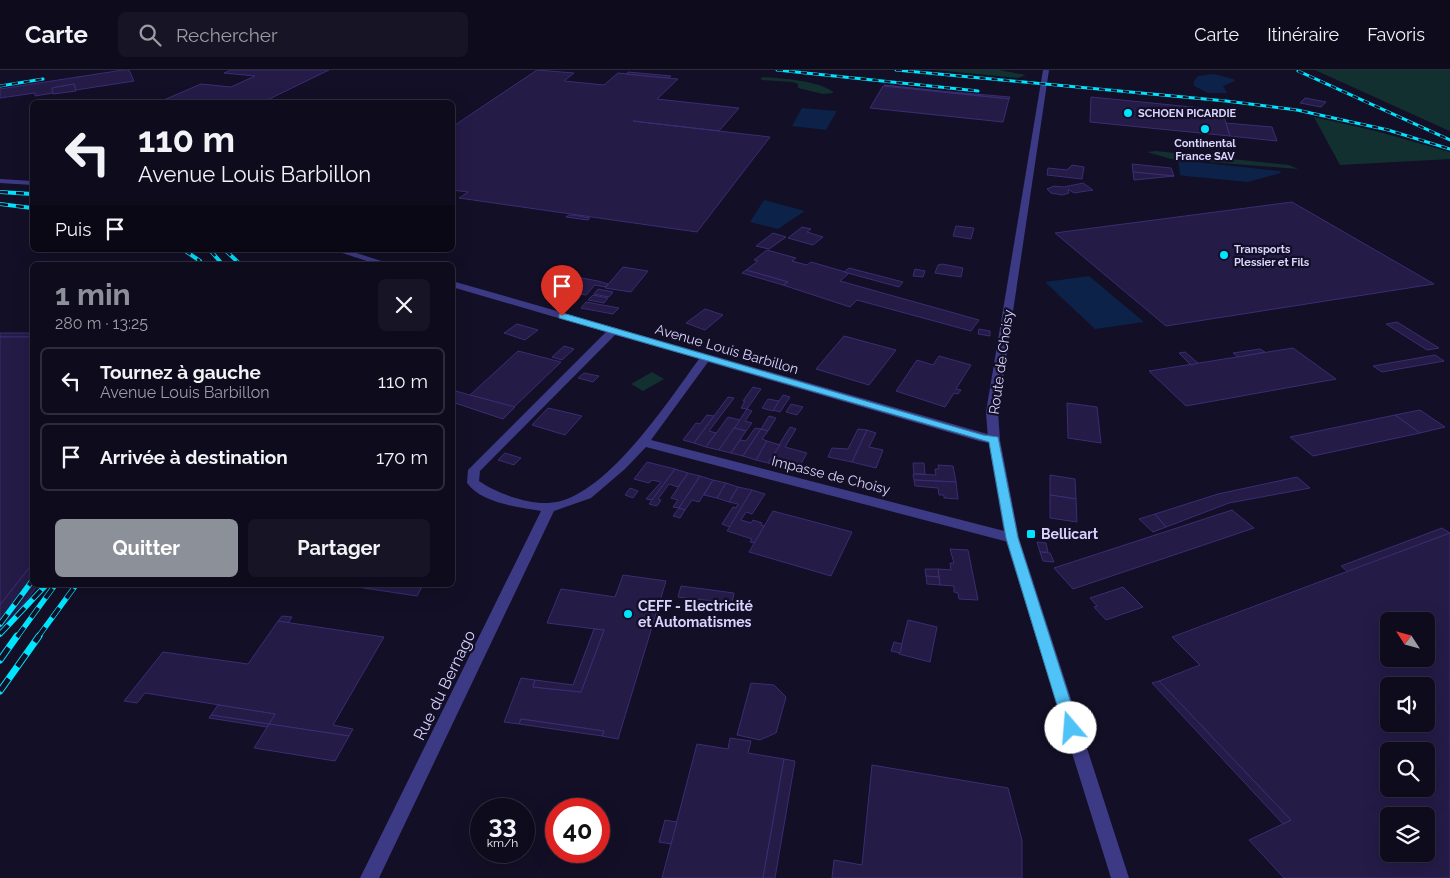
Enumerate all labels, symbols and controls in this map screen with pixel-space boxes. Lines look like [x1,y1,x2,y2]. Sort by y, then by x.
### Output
search box [118,12,468,57]
text: Carte [25,20,88,49]
icon: search [136,21,164,49]
text: Rechercher [176,24,278,46]
text: Carte [1194,24,1239,45]
text: Itinéraire [1267,24,1339,45]
text: Favoris [1367,24,1425,45]
marker: SCHOEN PICARDIE [1122,107,1134,119]
place label: SCHOEN PICARDIE [1138,107,1237,120]
text: 110 m [138,119,235,160]
icon: left [55,120,120,185]
marker: Continental France SAV [1199,123,1211,135]
place label: Continental France SAV [1174,137,1236,163]
text: Avenue Louis Barbillon [138,161,371,187]
icon: arrive [101,215,129,243]
text: Puis [55,218,91,240]
place label: Transports Plessier et Fils [1234,243,1310,269]
marker: Transports Plessier et Fils [1218,249,1230,261]
pin [541,265,583,316]
icon: arrive [548,272,576,300]
text: 1 min [55,277,131,312]
button: close [378,279,430,331]
street label: Route de Choisy [986,308,1016,415]
text: 280 m · 13:25 [55,314,148,333]
street label: Avenue Louis Barbillon [653,321,801,377]
text: Tournez à gauche [100,361,261,383]
icon: left [57,367,85,395]
text: 110 m [378,370,428,392]
text: Avenue Louis Barbillon [100,383,270,402]
icon: arrive [57,443,85,471]
text: Arrivée à destination [100,446,288,468]
text: 170 m [376,446,428,468]
street label: Impasse de Choisy [770,453,892,498]
button: Quitter [55,519,238,577]
button: Partager [248,519,430,577]
place label: Bellicart [1041,526,1099,542]
marker: Bellicart [1025,528,1037,540]
place label: CEFF - Electricité et Automatismes [638,598,754,630]
marker: CEFF - Electricité et Automatismes [622,608,634,620]
north arrow [1380,612,1435,668]
map controls [1380,612,1435,862]
street label: Rue du Bernago [410,627,479,743]
button: sound [1380,677,1435,732]
position arrow [1044,701,1096,753]
button: search [1380,742,1435,797]
speed limit sign: 40 [545,798,610,863]
button: layers [1380,807,1435,862]
text: 33 [489,809,516,839]
text: km/h [487,836,518,850]

